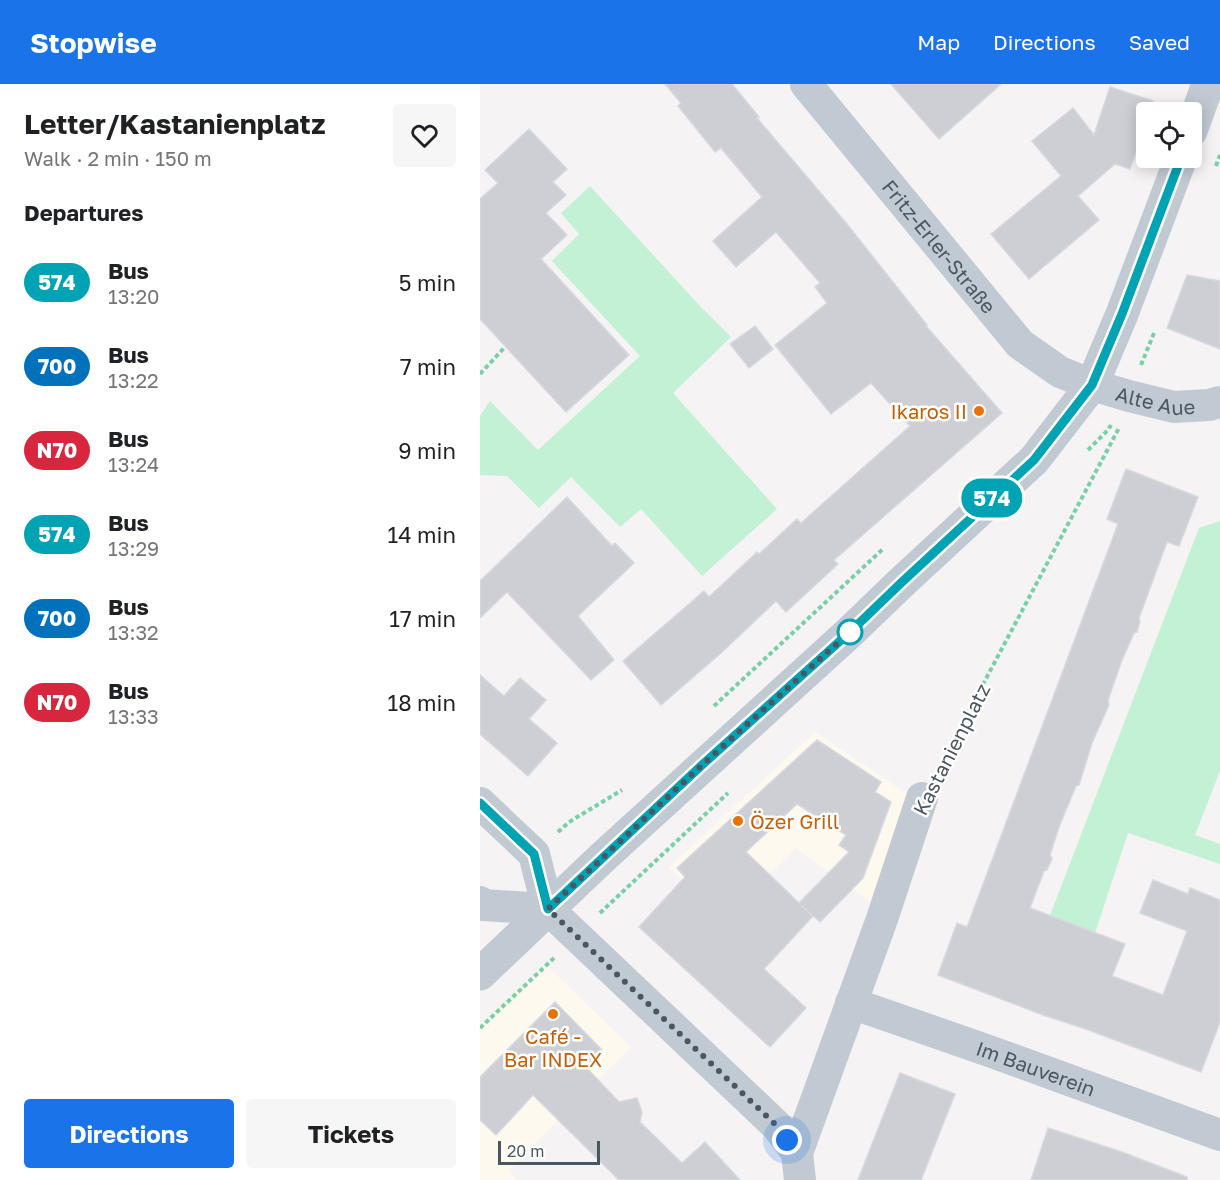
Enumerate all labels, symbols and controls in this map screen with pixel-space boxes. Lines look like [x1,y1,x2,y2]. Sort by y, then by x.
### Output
text: Stopwise [30,26,157,59]
text: Map [917,29,960,55]
text: Directions [993,29,1096,55]
text: Saved [1129,29,1190,55]
map controls [1136,102,1202,168]
button: locate [1136,102,1202,168]
button: heart [393,104,456,167]
text: Letter/Kastanienplatz [24,107,325,140]
text: Walk · 2 min · 150 m [24,146,212,170]
street label: Fritz-Erler-Straße [878,175,1001,318]
text: Departures [24,199,143,226]
text: Bus [108,257,149,284]
text: 574 [38,269,76,295]
text: 5 min [399,269,456,296]
text: 13:20 [108,284,159,308]
text: Bus [108,341,149,368]
text: 700 [38,353,76,379]
text: 7 min [400,353,456,380]
text: 13:22 [108,368,159,392]
street label: Alte Aue [1113,381,1196,419]
place label: Ikaros II [891,399,967,423]
marker: Ikaros II [972,404,986,418]
text: Bus [108,425,149,452]
text: N70 [36,437,78,463]
text: 9 min [398,437,456,464]
text: 13:24 [108,452,159,476]
line badge: 574 [958,478,1026,518]
text: 574 [973,485,1011,511]
text: Bus [108,509,149,536]
text: 574 [38,521,76,547]
text: 14 min [388,521,456,548]
text: 13:29 [108,536,159,560]
text: Bus [108,593,149,620]
text: 700 [38,605,76,631]
text: 17 min [389,605,456,632]
unlabelled marker [837,619,863,645]
text: 13:32 [108,620,159,644]
text: Bus [108,677,149,704]
street label: Kastanienplatz [907,679,995,819]
text: N70 [36,689,78,715]
text: 18 min [388,689,456,716]
text: 13:33 [108,704,159,728]
place label: Özer Grill [750,809,839,833]
marker: Özer Grill [731,814,745,828]
marker: Café - Bar INDEX [546,1007,560,1021]
place label: Café - Bar INDEX [504,1024,602,1071]
street label: Im Bauverein [973,1036,1099,1101]
button: Directions [24,1099,234,1168]
button: Tickets [246,1099,456,1168]
your location [772,1125,802,1155]
scale bar [498,1138,600,1166]
text: 20 m [507,1141,544,1161]

